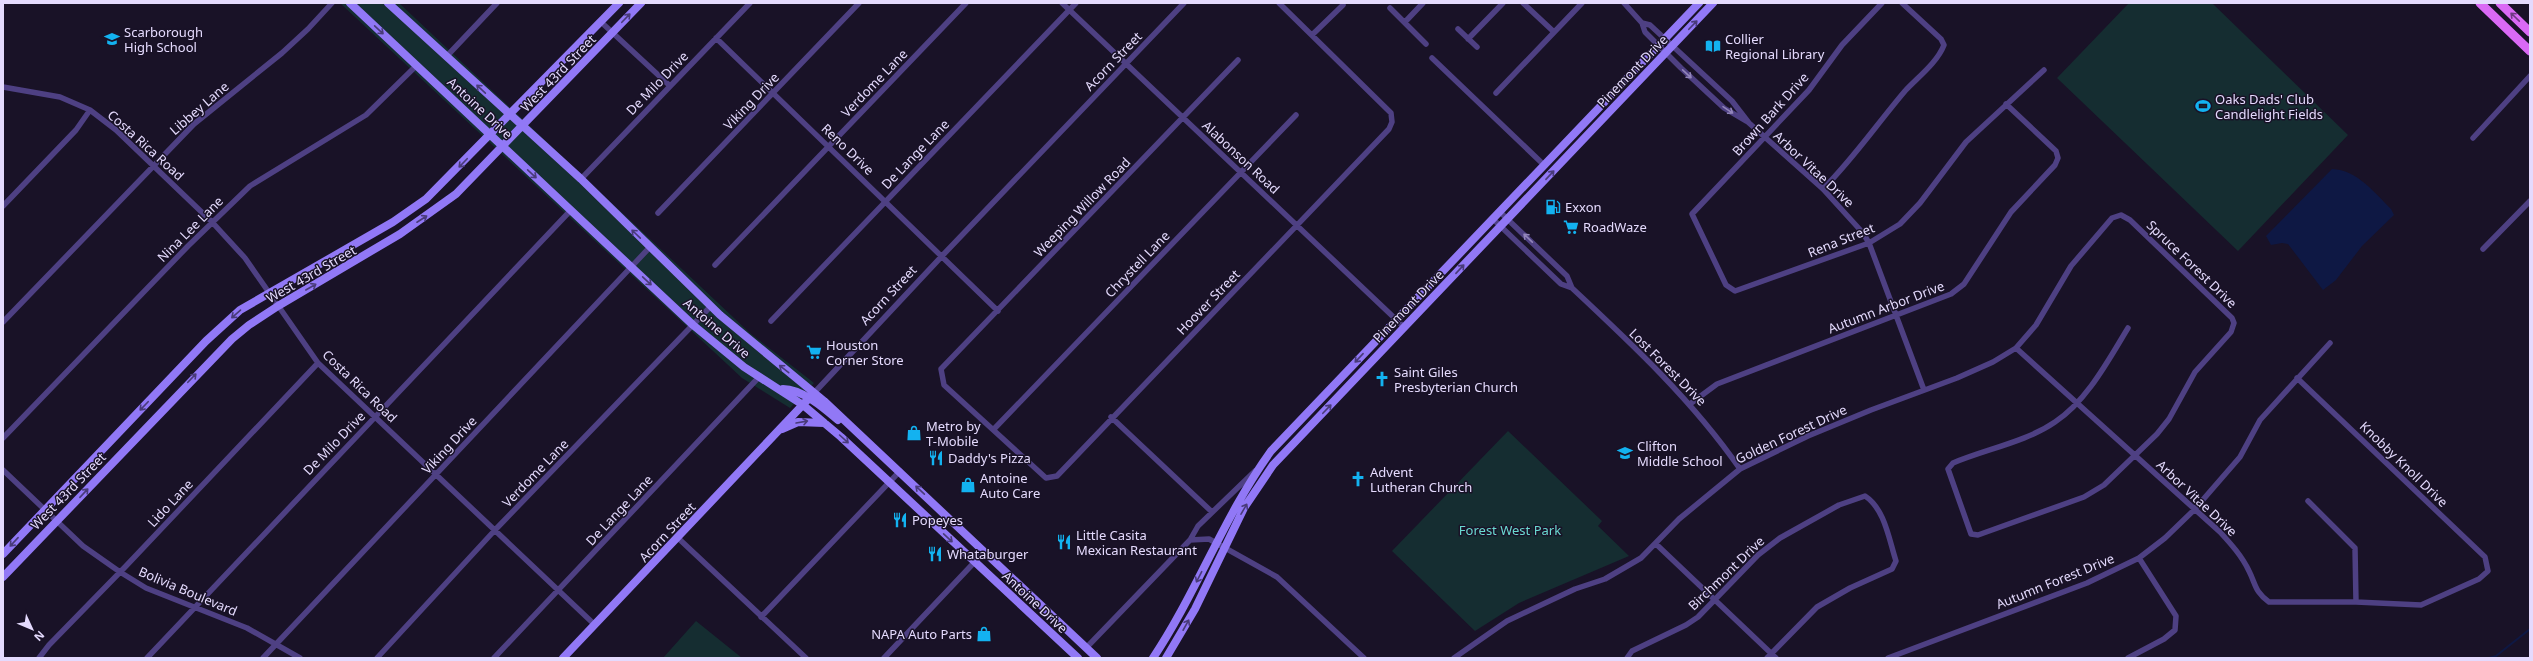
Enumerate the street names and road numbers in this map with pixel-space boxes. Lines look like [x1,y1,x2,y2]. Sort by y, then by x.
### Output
street label: Acorn Street [1080,27,1146,94]
street label: West 43rd Street [516,30,600,116]
street label: Pinemont Drive [1593,31,1671,111]
street label: Verdome Lane [837,45,911,121]
street label: De Milo Drive [622,47,692,119]
street label: Viking Drive [719,68,783,134]
street label: Brown Bark Drive [1728,68,1812,160]
street label: Antoine Drive [443,73,517,143]
street label: Libbey Lane [166,77,232,139]
street label: Costa Rica Road [104,106,188,184]
street label: De Lange Lane [877,115,953,193]
street label: Alabonson Road [1198,116,1284,198]
street label: Reno Drive [818,119,878,179]
street label: Arbor Vitae Drive [1770,127,1858,211]
street label: Weeping Willow Road [1030,153,1134,261]
street label: Nina Lee Lane [153,192,227,266]
street label: Spruce Forest Drive [2143,216,2241,312]
street label: Rena Street [1805,218,1877,262]
street label: Chrystell Lane [1101,227,1173,301]
street label: West 43rd Street [263,241,360,307]
street label: Acorn Street [856,261,921,329]
street label: Hoover Street [1172,265,1244,338]
street label: Pinemont Drive [1369,266,1447,346]
street label: Autumn Arbor Drive [1825,277,1947,337]
street label: Antoine Drive [680,294,754,362]
street label: Lost Forest Drive [1625,324,1711,410]
street label: Costa Rica Road [319,346,401,426]
street label: Golden Forest Drive [1732,400,1850,468]
street label: De Milo Drive [299,407,369,479]
street label: Viking Drive [418,412,480,478]
street label: Knobby Knoll Drive [2356,417,2452,511]
street label: Verdome Lane [498,435,572,511]
street label: West 43rd Street [26,448,110,534]
street label: Arbor Vitae Drive [2153,456,2241,540]
street label: De Lange Lane [582,471,656,549]
street label: Lido Lane [143,475,197,531]
street label: Acorn Street [635,498,700,566]
street label: Birchmont Drive [1684,532,1768,614]
street label: Autumn Forest Drive [1993,549,2117,613]
street label: Bolivia Boulevard [136,562,240,620]
street label: Antoine Drive [998,567,1072,637]

